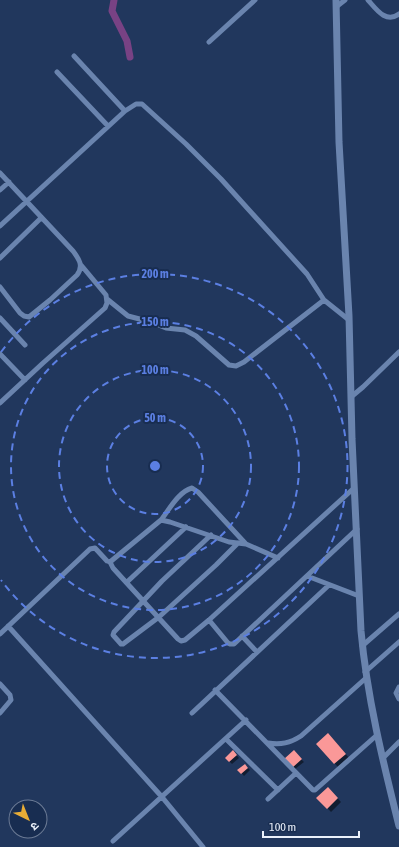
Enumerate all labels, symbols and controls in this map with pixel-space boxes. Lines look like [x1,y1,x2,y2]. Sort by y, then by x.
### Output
text: 200 m [141,267,169,281]
text: 150 m [141,315,169,329]
text: 100 m [141,363,169,377]
text: 50 m [144,411,166,425]
centre of rings [148,459,162,473]
north arrow [8,799,48,839]
scale bar [263,813,359,839]
text: उ [28,820,41,833]
text: 100 m [269,820,296,834]

